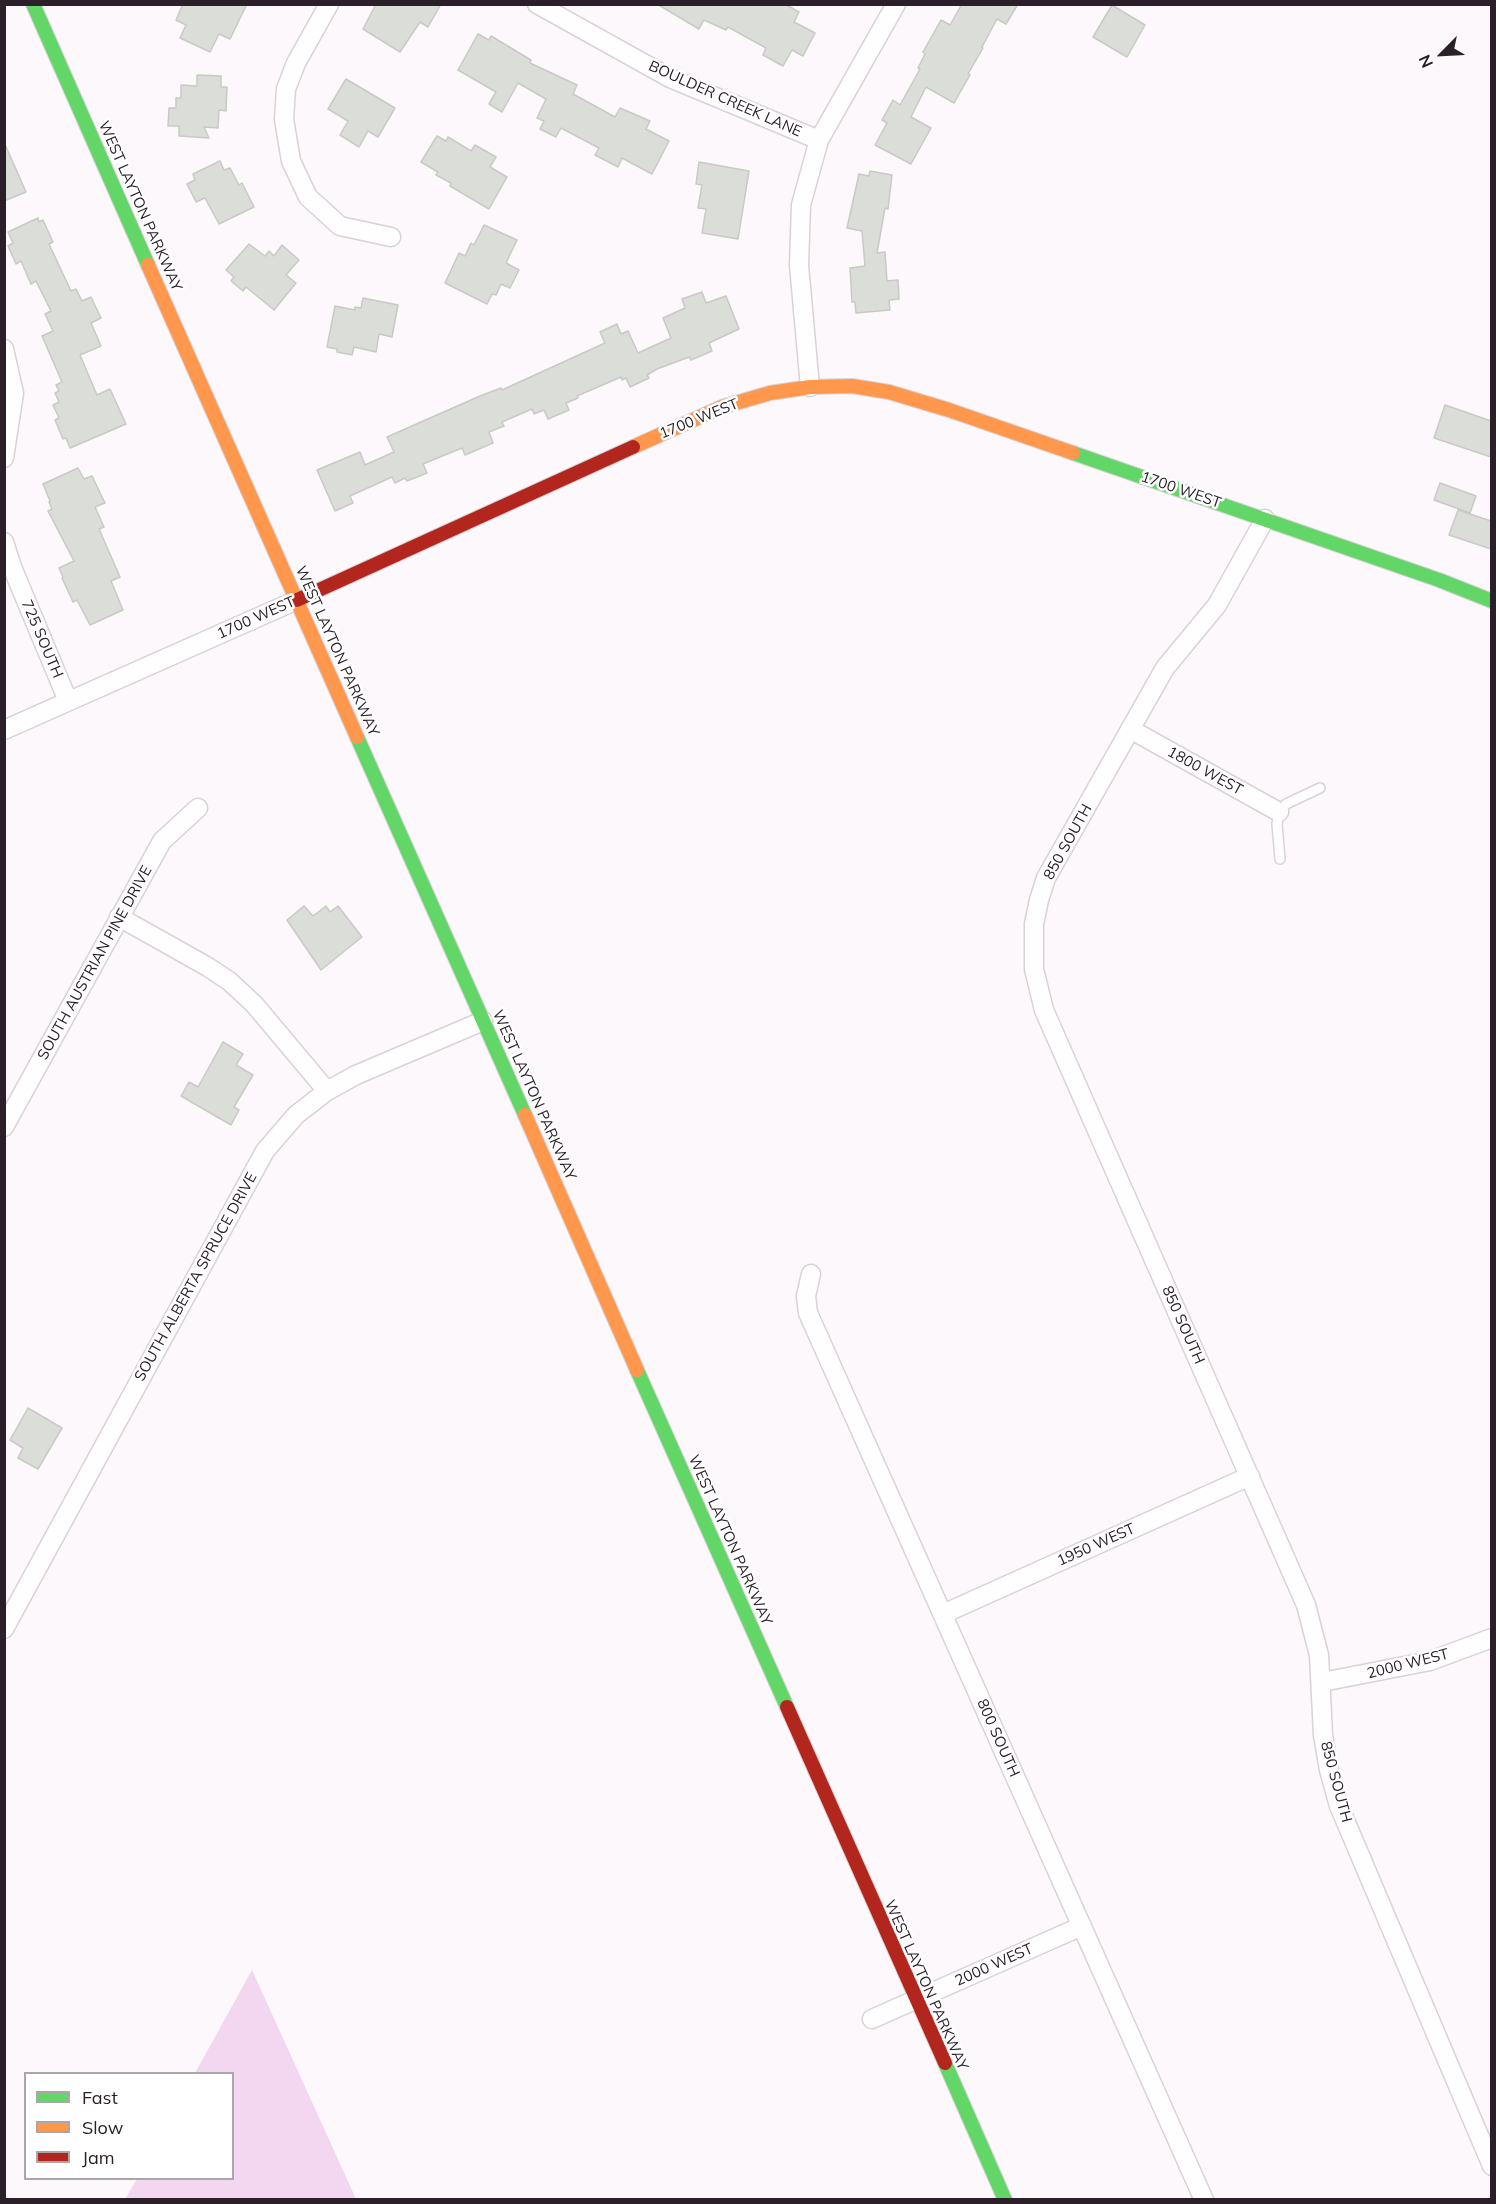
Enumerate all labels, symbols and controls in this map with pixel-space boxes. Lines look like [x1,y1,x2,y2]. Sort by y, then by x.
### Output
north arrow [1412,24,1472,84]
text: N [1414,52,1437,71]
street label: BOULDER CREEK LANE [646,57,804,141]
street label: WEST LAYTON PARKWAY [94,118,186,294]
street label: 1700 WEST [657,395,741,443]
street label: 1700 WEST [1139,468,1223,512]
street label: WEST LAYTON PARKWAY [291,563,383,739]
street label: 1700 WEST [214,593,298,643]
street label: 725 SOUTH [17,597,67,681]
street label: 1800 WEST [1164,743,1246,799]
street label: 850 SOUTH [1040,801,1096,883]
street label: SOUTH AUSTRIAN PINE DRIVE [34,863,156,1063]
street label: WEST LAYTON PARKWAY [488,1007,580,1183]
street label: SOUTH ALBERTA SPRUCE DRIVE [131,1170,261,1384]
street label: 850 SOUTH [1158,1283,1208,1367]
street label: WEST LAYTON PARKWAY [684,1452,776,1628]
street label: 1950 WEST [1054,1520,1138,1570]
street label: 2000 WEST [1365,1645,1451,1683]
street label: 800 SOUTH [973,1696,1023,1780]
street label: 850 SOUTH [1317,1739,1355,1825]
street label: WEST LAYTON PARKWAY [880,1897,972,2073]
street label: 2000 WEST [952,1940,1036,1990]
legend [24,2072,234,2180]
text: Fast [82,2086,118,2109]
text: Slow [82,2116,123,2139]
text: Jam [82,2146,115,2169]

